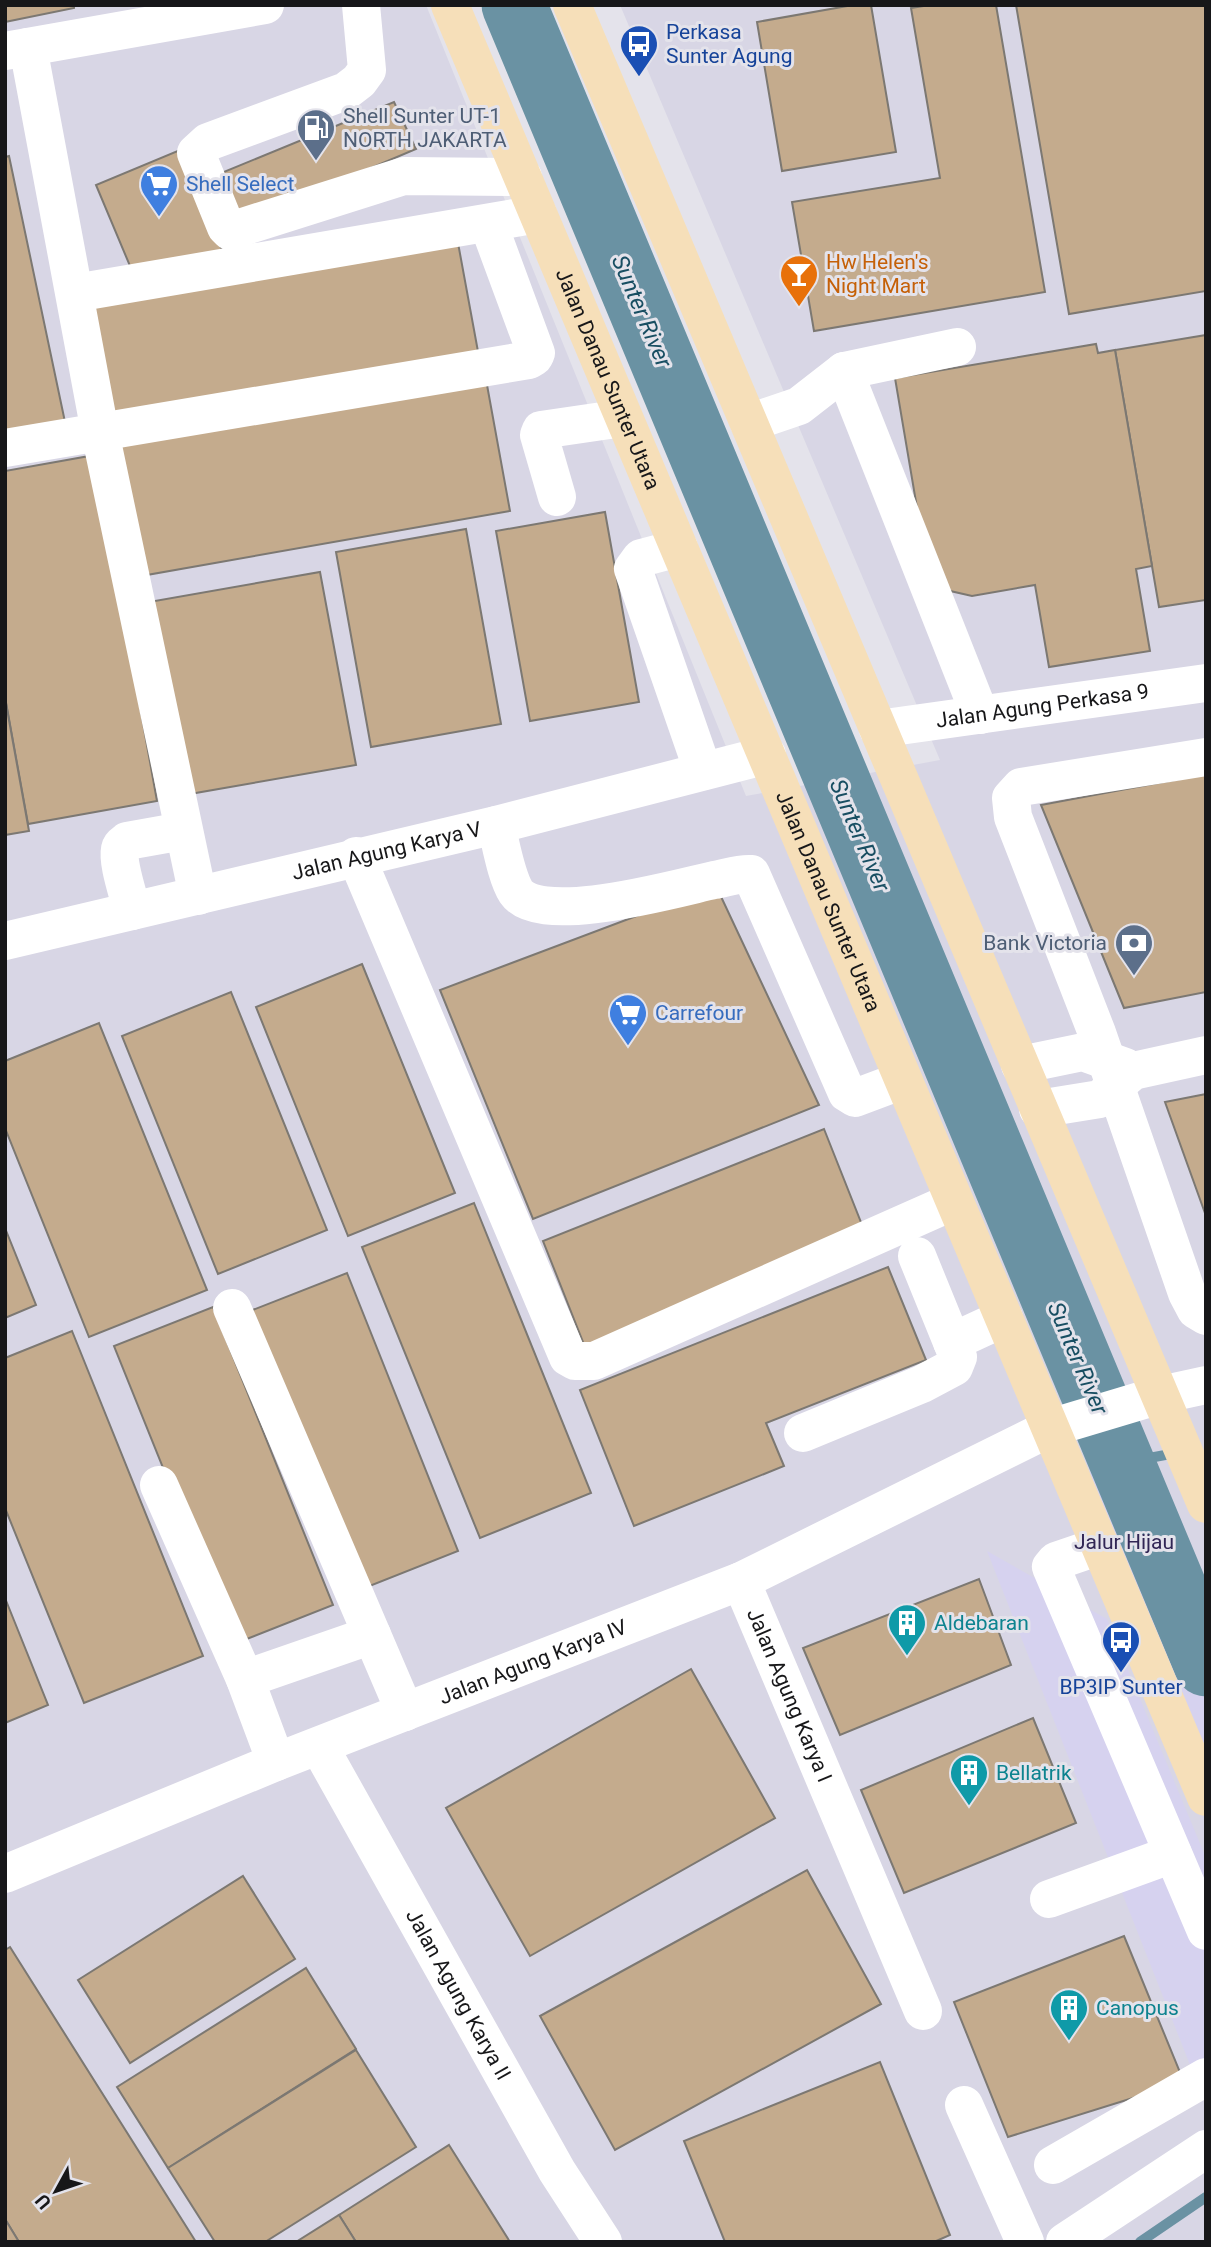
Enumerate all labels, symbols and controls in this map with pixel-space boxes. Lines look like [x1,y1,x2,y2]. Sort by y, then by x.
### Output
place label: Perkasa Sunter Agung [666,20,792,68]
bus stop icon: Perkasa Sunter Agung [618,23,660,78]
place label: Shell Sunter UT-1 NORTH JAKARTA [343,104,507,152]
fuel station icon: Shell Sunter UT-1 NORTH JAKARTA [295,107,337,162]
supermarket icon: Shell Select [138,163,180,218]
place label: Shell Select [186,172,294,196]
place label: Hw Helen's Night Mart [826,250,929,298]
water label: Sunter River [606,251,678,373]
bar icon: Hw Helen's Night Mart [778,253,820,308]
street label: Jalan Danau Sunter Utara [551,265,665,493]
street label: Jalan Agung Perkasa 9 [934,679,1150,733]
water label: Sunter River [824,775,896,897]
street label: Jalan Danau Sunter Utara [771,787,885,1016]
street label: Jalan Agung Karya V [289,817,484,885]
bank icon: Bank Victoria [1113,922,1155,977]
place label: Bank Victoria [983,931,1107,955]
supermarket icon: Carrefour [607,992,649,1047]
place label: Carrefour [655,1001,743,1025]
water label: Sunter River [1042,1298,1114,1420]
park label: Jalur Hijau [1074,1530,1174,1554]
building icon: Aldebaran [886,1602,928,1657]
street label: Jalan Agung Karya I [742,1605,837,1786]
place label: Aldebaran [934,1611,1029,1635]
street label: Jalan Agung Karya IV [436,1614,631,1709]
bus stop icon: BP3IP Sunter [1100,1619,1142,1674]
place label: BP3IP Sunter [1059,1675,1183,1699]
building icon: Bellatrik [948,1752,990,1807]
place label: Bellatrik [996,1761,1072,1785]
street label: Jalan Agung Karya II [401,1905,516,2084]
building icon: Canopus [1048,1987,1090,2042]
place label: Canopus [1096,1996,1179,2020]
north arrow [21,2156,91,2226]
text: U [31,2189,56,2214]

